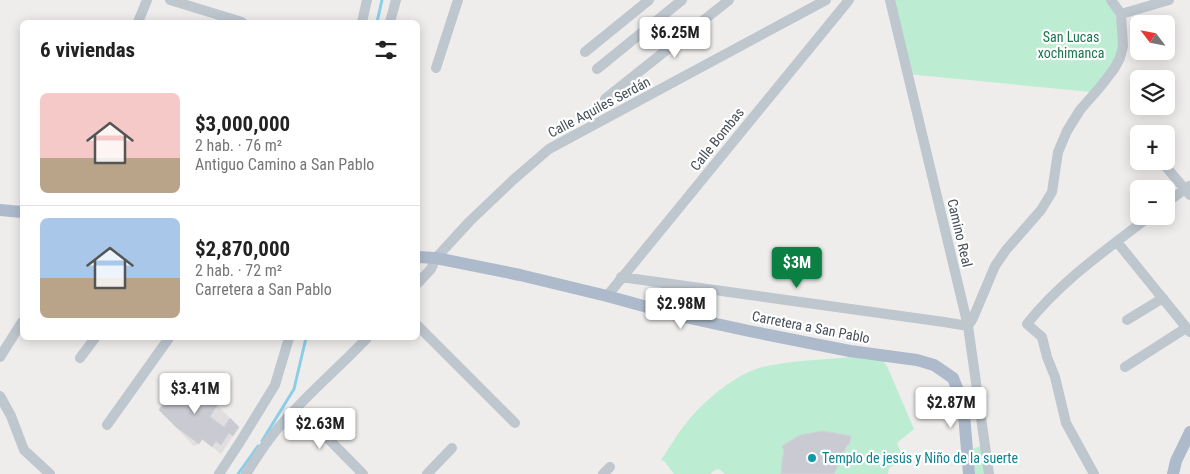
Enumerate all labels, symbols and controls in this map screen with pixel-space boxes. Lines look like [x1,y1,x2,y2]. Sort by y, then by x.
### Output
north arrow [1130,15,1175,60]
map controls [1130,15,1175,225]
pin: $6.25M [634,17,716,59]
text: $6.25M [650,23,700,42]
park label: San Lucas xochimanca [1038,29,1104,61]
icon: filters [372,36,400,64]
text: 6 viviendas [40,38,135,62]
button: layers [1130,70,1175,115]
street label: Calle Aquiles Serdán [545,73,653,141]
street label: Calle Bombas [687,104,747,174]
text: $3,000,000 [195,112,290,136]
icon: home [80,113,140,173]
button: + [1130,125,1175,170]
text: 2 hab. · 76 m² [195,136,282,155]
text: Antiguo Camino a San Pablo [195,155,374,174]
button: − [1130,180,1175,225]
street label: Camino Real [944,197,976,269]
text: $2,870,000 [195,237,290,261]
icon: home [80,238,140,298]
pin: $3M [773,246,821,289]
text: $3M [783,253,811,272]
text: 2 hab. · 72 m² [195,261,282,280]
text: Carretera a San Pablo [195,280,332,299]
pin: $2.98M [640,288,722,330]
text: $2.98M [656,294,706,313]
street label: Carretera a San Pablo [751,308,871,346]
pin: $3.41M [154,372,236,415]
text: $3.41M [170,379,220,398]
pin: $2.87M [910,386,992,429]
text: $2.87M [926,393,976,412]
pin: $2.63M [279,408,361,450]
text: $2.63M [295,414,345,433]
place label: Templo de jesús y Niño de la suerte [822,450,1019,466]
marker: Templo de jesús y Niño de la suerte [806,452,818,464]

